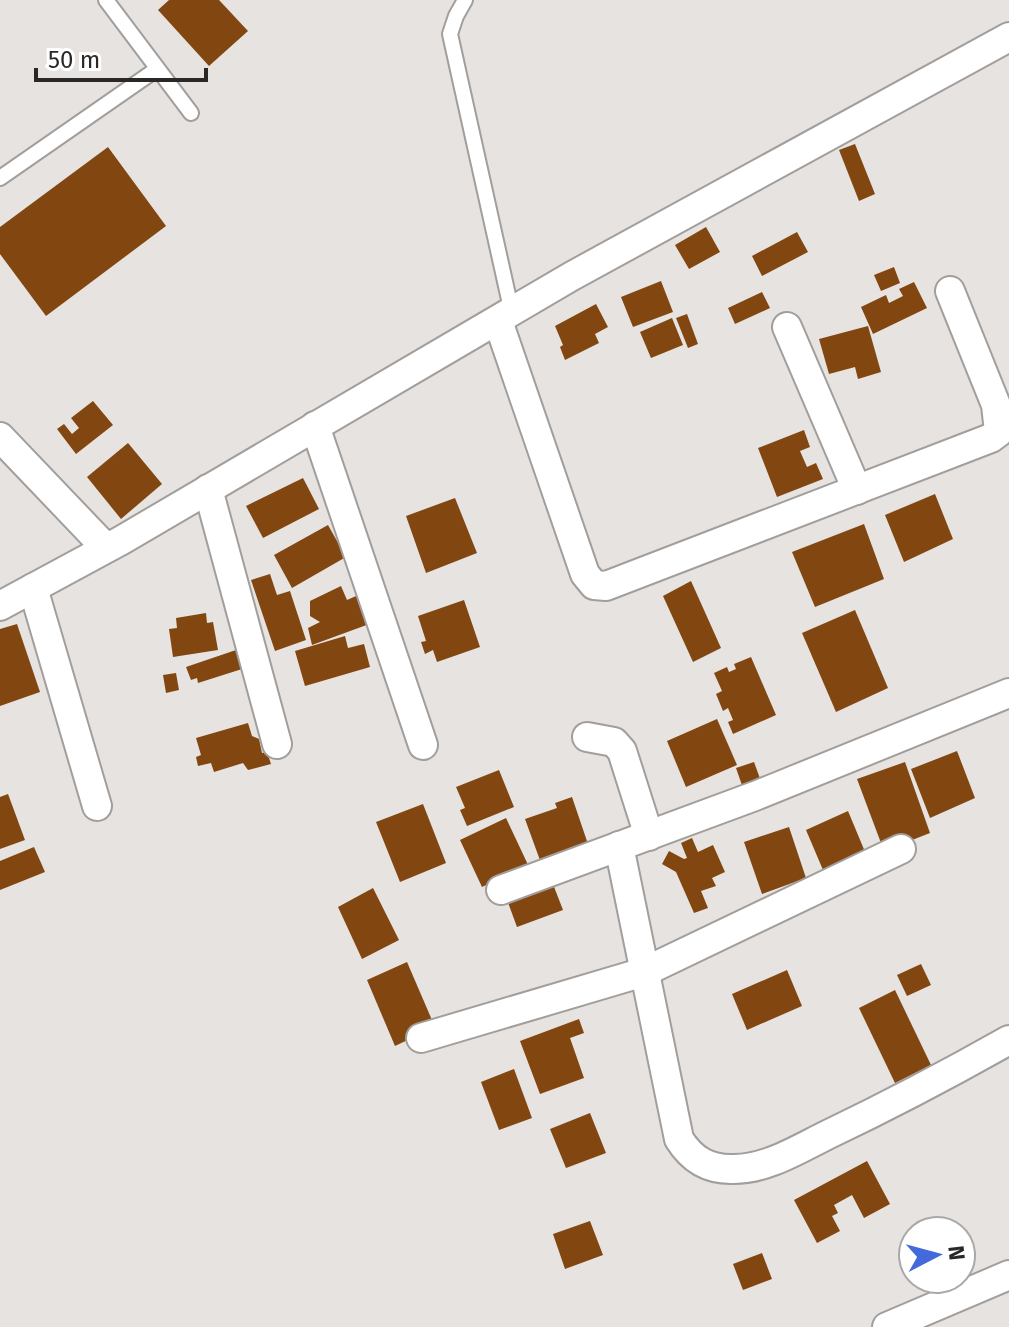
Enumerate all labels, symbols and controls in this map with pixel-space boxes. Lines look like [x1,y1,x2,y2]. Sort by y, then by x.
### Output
scale bar [36,32,206,82]
text: 50 m [48,46,100,74]
north arrow [897,1215,977,1295]
text: N [942,1244,971,1262]

